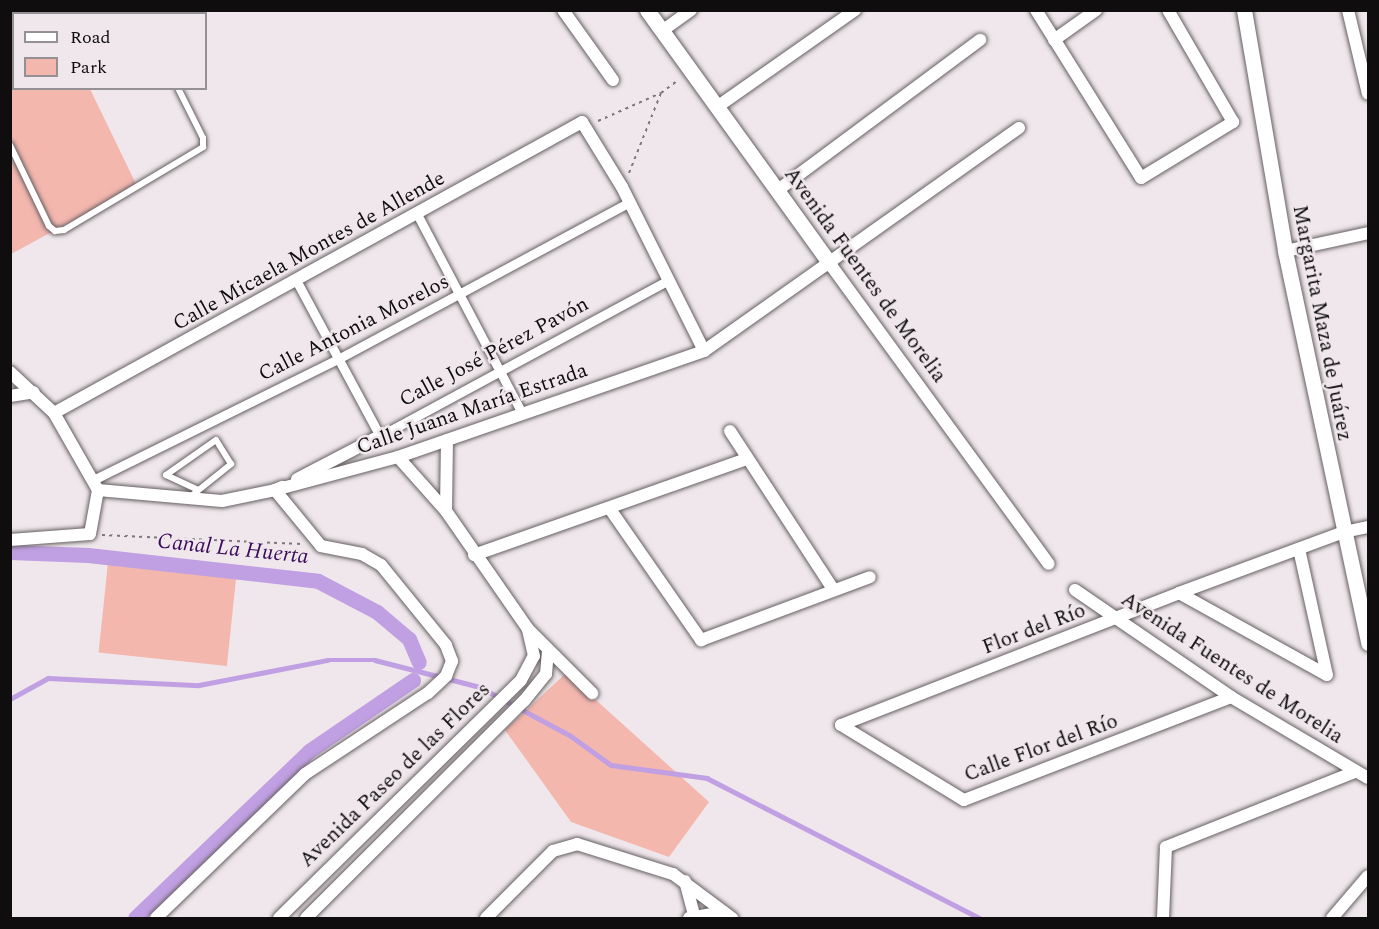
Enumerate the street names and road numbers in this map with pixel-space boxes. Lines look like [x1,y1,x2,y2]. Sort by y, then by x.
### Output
street label: Avenida Fuentes de Morelia [778,162,952,388]
street label: Calle Micaela Montes de Allende [169,166,449,336]
street label: Margarita Maza de Juárez [1287,203,1357,443]
street label: Calle Antonia Morelos [254,269,454,387]
street label: Calle José Pérez Pavón [395,291,593,413]
street label: Calle Juana María Estrada [353,358,591,460]
street label: Avenida Fuentes de Morelia [1116,587,1348,749]
street label: Flor del Río [979,598,1089,660]
street label: Avenida Paseo de las Flores [294,677,496,873]
street label: Calle Flor del Río [961,708,1121,788]

